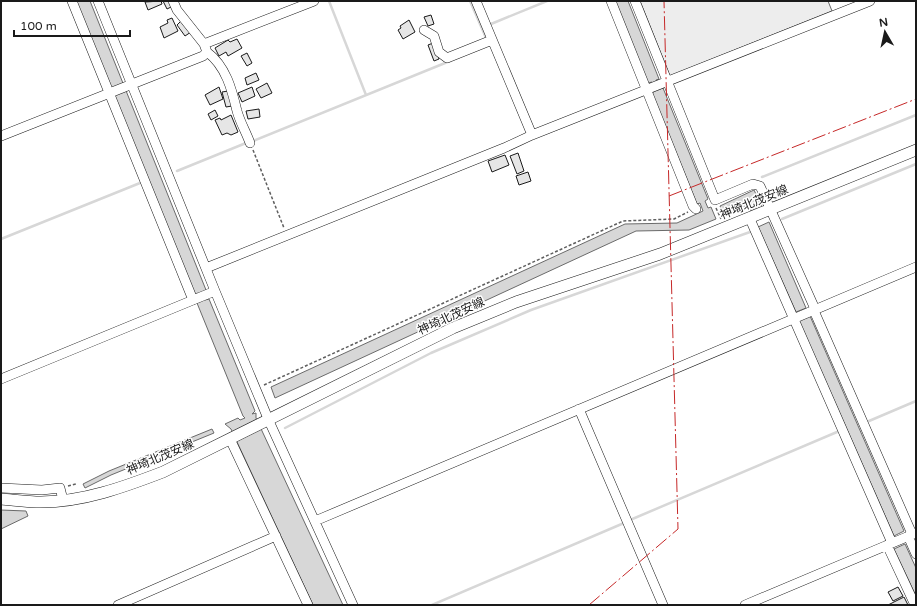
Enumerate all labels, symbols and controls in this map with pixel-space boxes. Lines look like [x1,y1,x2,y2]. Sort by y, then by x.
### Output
scale bar [14,12,130,38]
north arrow [865,12,905,52]
text: N [878,16,889,30]
text: 100 m [20,19,57,33]
street label: 神埼北茂安線 [718,182,790,222]
street label: 神埼北茂安線 [415,294,487,338]
street label: 神埼北茂安線 [124,436,196,478]

